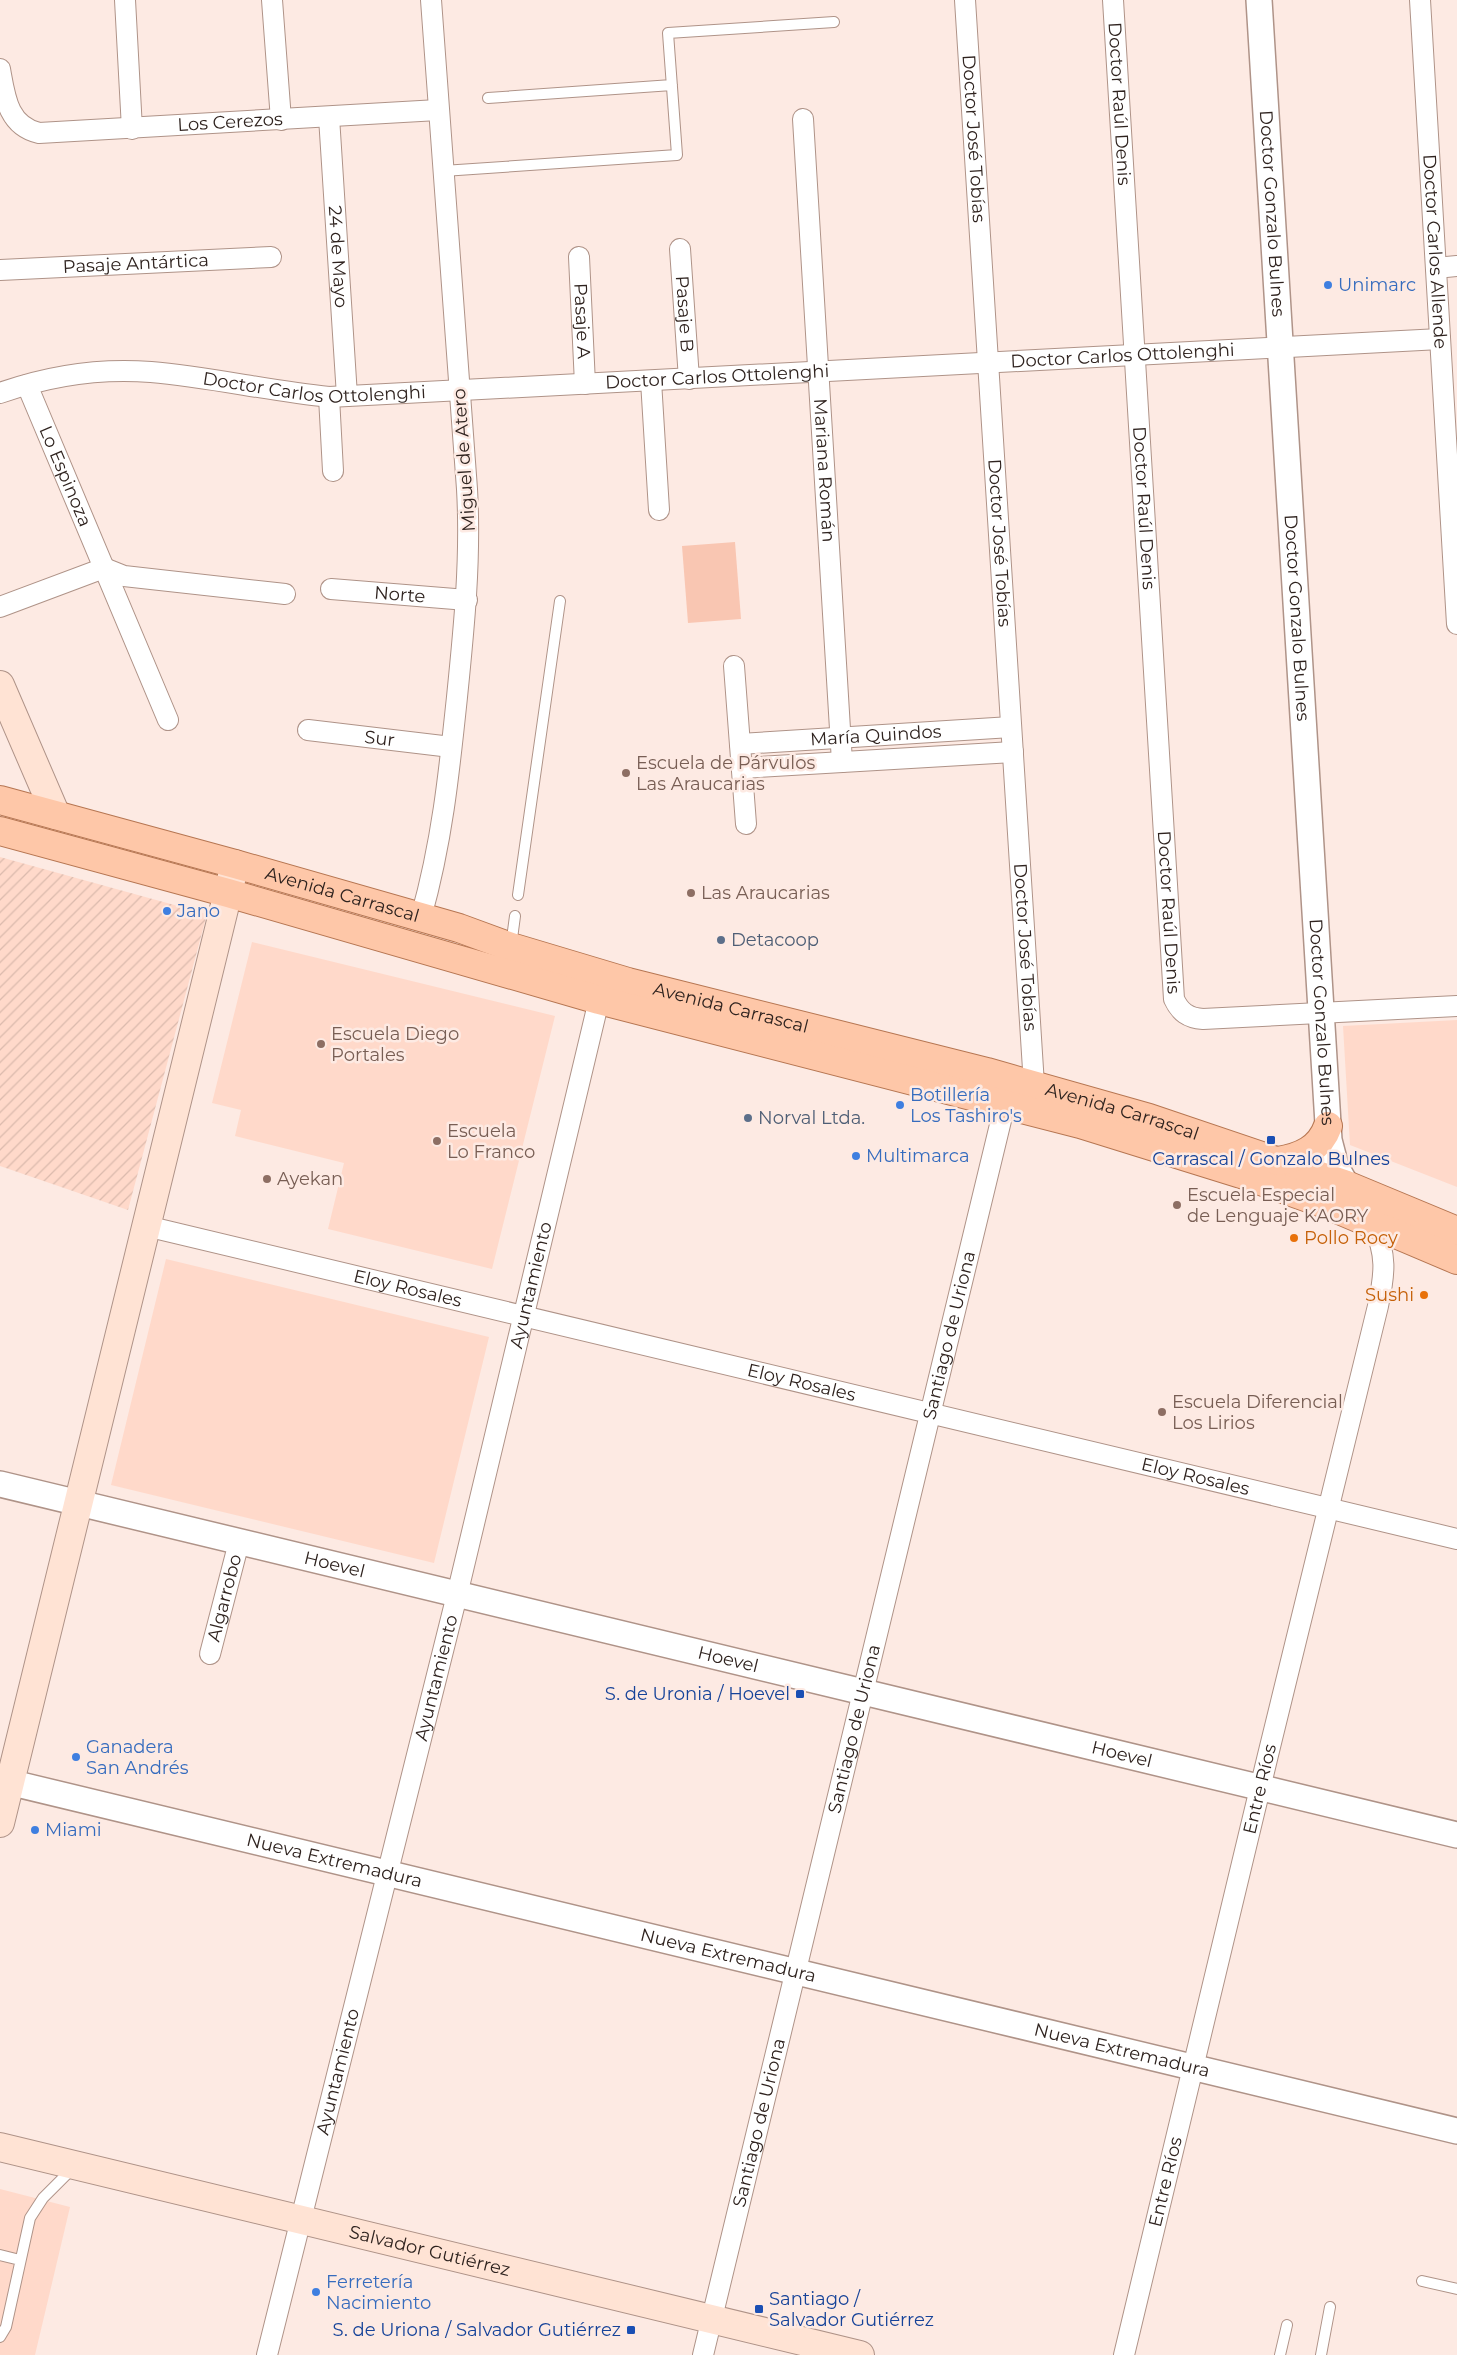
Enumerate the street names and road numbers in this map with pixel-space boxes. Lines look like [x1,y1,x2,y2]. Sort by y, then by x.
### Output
street label: Doctor Raúl Denis [1103,22,1135,186]
street label: Doctor José Tobías [957,54,990,224]
street label: Los Cerezos [177,108,284,136]
street label: Doctor Gonzalo Bulnes [1255,110,1289,318]
street label: Doctor Carlos Allende [1418,153,1452,350]
street label: 24 de Mayo [324,205,352,309]
street label: Pasaje Antártica [62,249,209,278]
street label: Pasaje B [671,275,698,353]
street label: Pasaje A [569,282,595,360]
street label: Doctor Carlos Ottolenghi [1010,339,1235,372]
street label: Doctor Carlos Ottolenghi [605,360,830,394]
street label: Doctor Carlos Ottolenghi [201,367,426,408]
street label: Miguel de Atero [448,388,480,532]
street label: Mariana Román [809,398,840,543]
street label: Lo Espinoza [34,422,96,530]
street label: Doctor Raúl Denis [1128,426,1160,590]
street label: Doctor José Tobías [983,458,1016,628]
street label: Doctor Gonzalo Bulnes [1280,514,1314,722]
street label: Norte [373,582,426,608]
street label: María Quindos [809,720,942,751]
street label: Sur [363,726,396,751]
street label: Doctor Raúl Denis [1153,830,1185,995]
street label: Avenida Carrascal [263,862,422,927]
street label: Doctor José Tobías [1009,862,1042,1032]
street label: Doctor Gonzalo Bulnes [1304,918,1339,1126]
street label: Avenida Carrascal [651,978,811,1038]
street label: Avenida Carrascal [1043,1078,1202,1145]
street label: Ayuntamiento [505,1220,557,1351]
street label: Santiago de Uriona [918,1249,980,1422]
street label: Eloy Rosales [351,1265,464,1312]
street label: Eloy Rosales [745,1359,858,1406]
street label: Eloy Rosales [1139,1453,1252,1500]
street label: Hoevel [302,1547,367,1583]
street label: Algarrobo [203,1552,246,1644]
street label: Ayuntamiento [410,1612,463,1743]
street label: Hoevel [696,1641,761,1677]
street label: Santiago de Uriona [823,1642,885,1816]
street label: Hoevel [1089,1736,1155,1772]
street label: Entre Ríos [1238,1742,1281,1836]
street label: Nueva Extremadura [244,1829,424,1892]
street label: Nueva Extremadura [638,1924,818,1987]
street label: Ayuntamiento [311,2006,364,2137]
street label: Nueva Extremadura [1032,2019,1212,2082]
street label: Santiago de Uriona [728,2036,790,2209]
street label: Entre Ríos [1144,2134,1187,2229]
street label: Salvador Gutiérrez [347,2221,512,2281]

